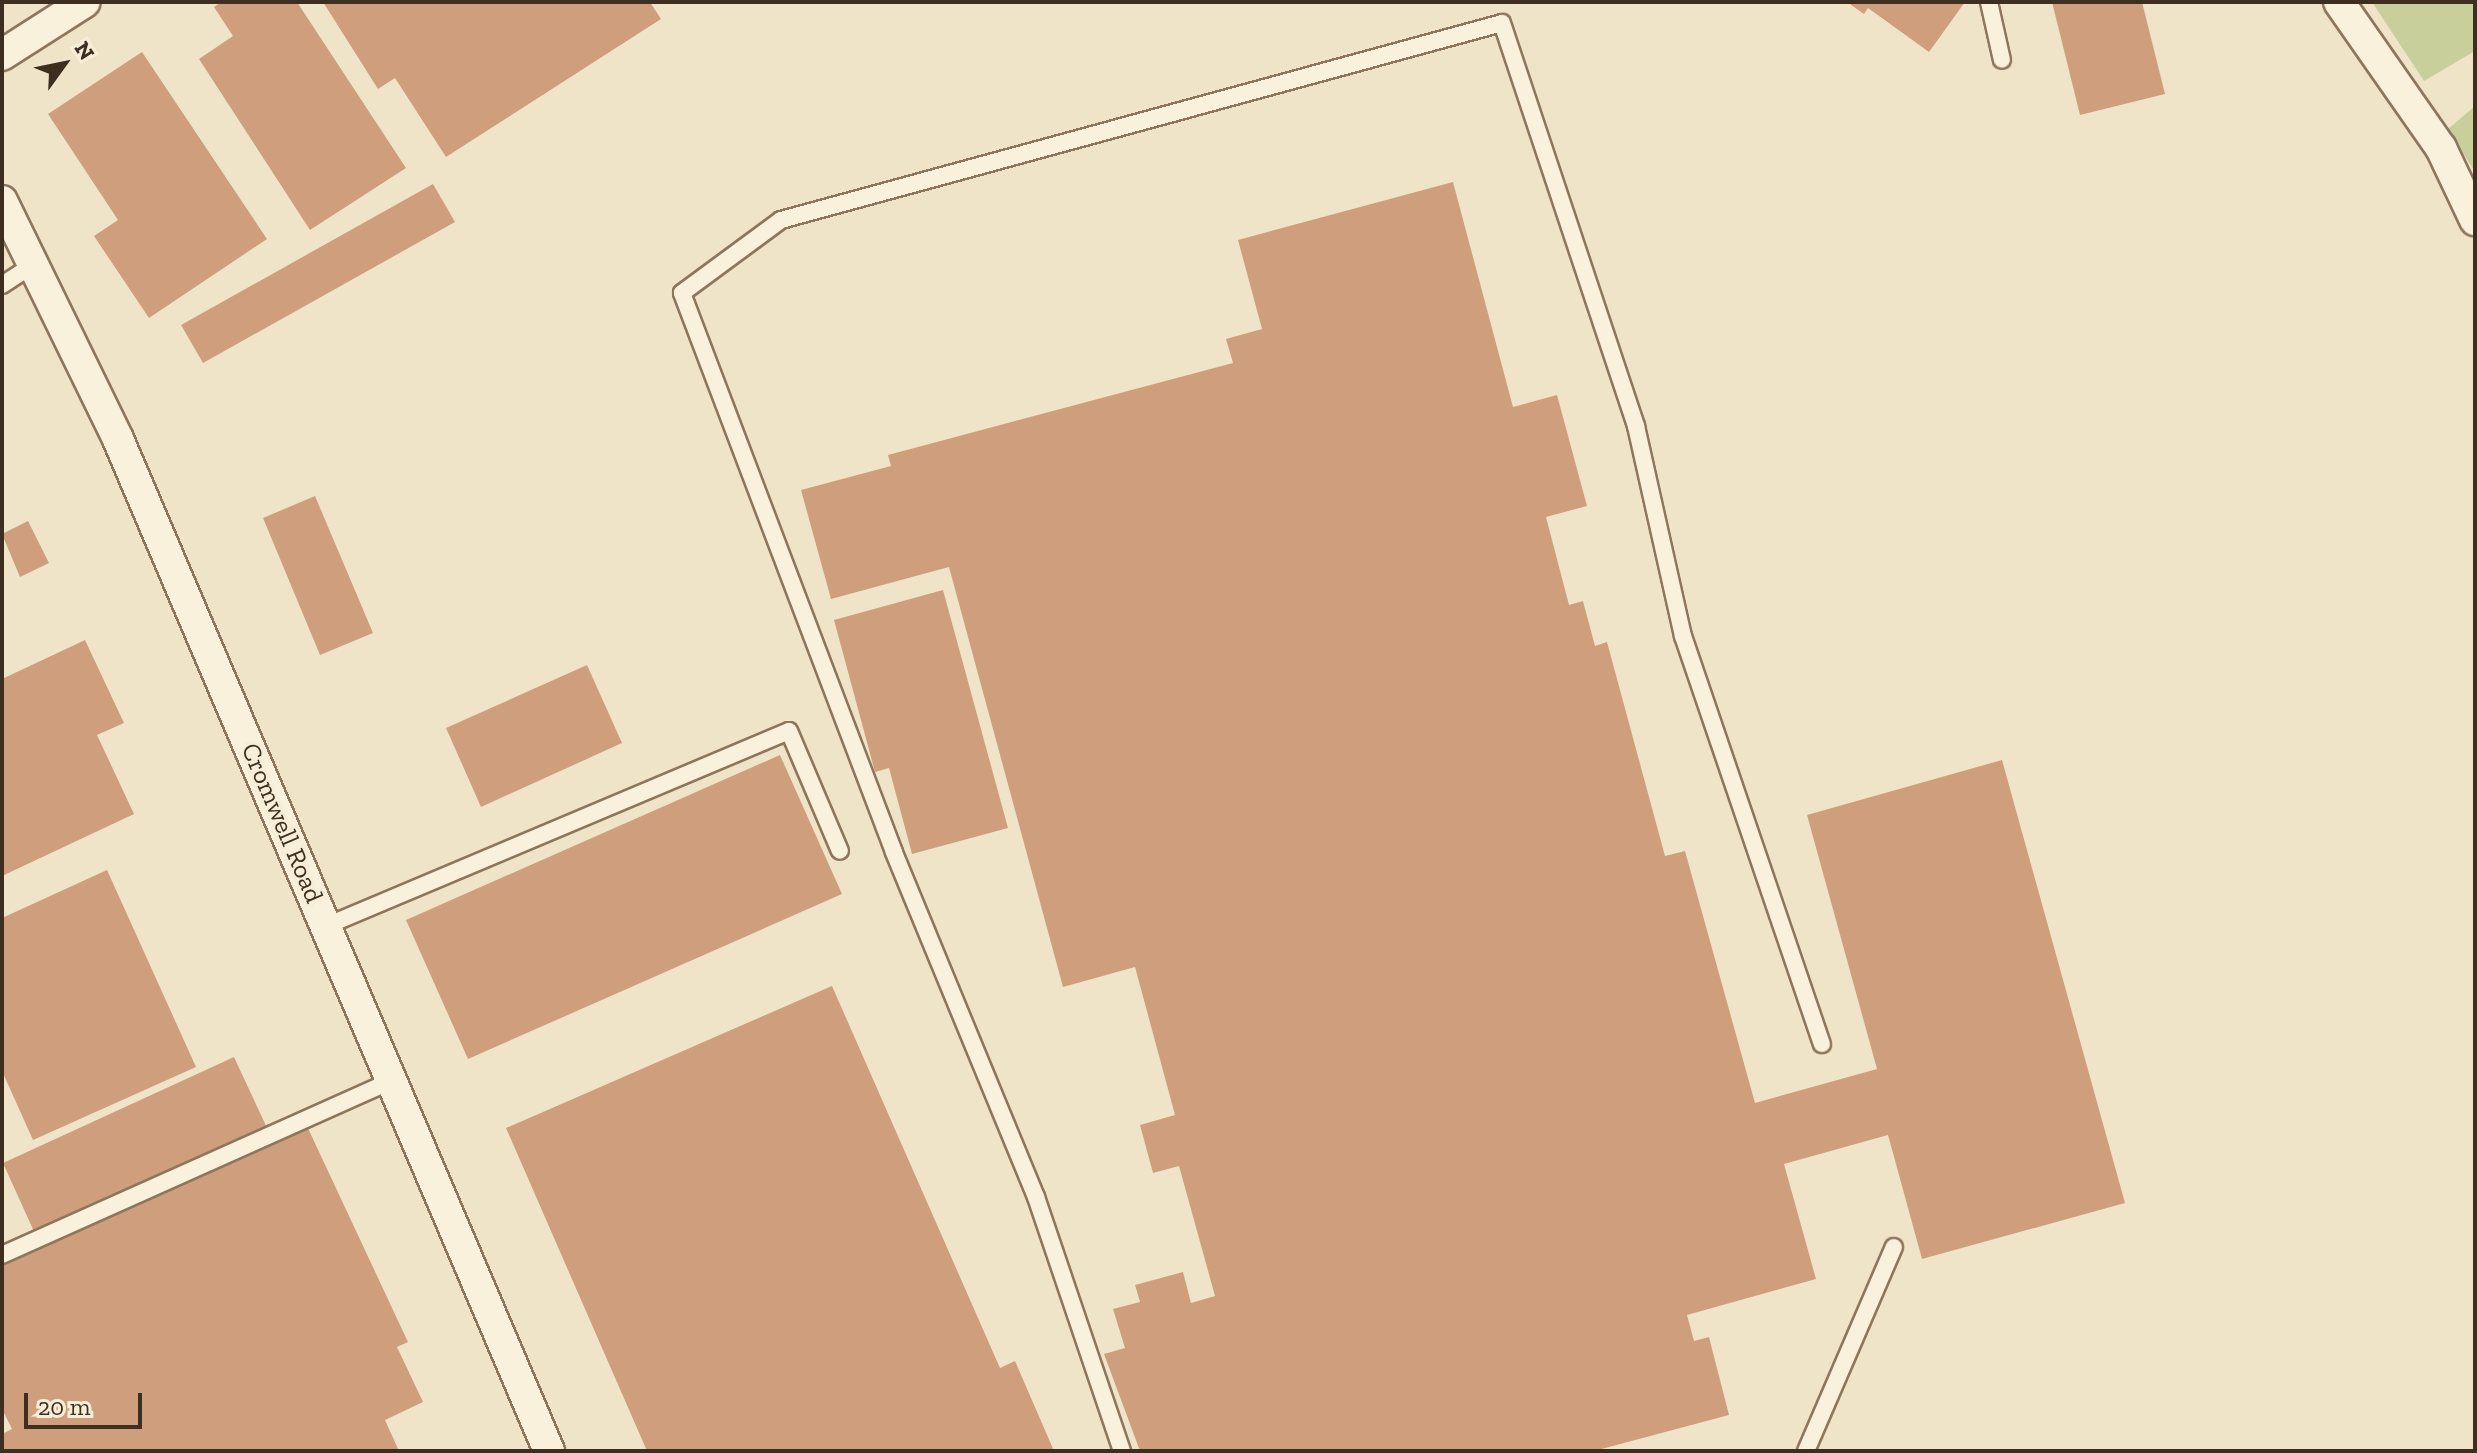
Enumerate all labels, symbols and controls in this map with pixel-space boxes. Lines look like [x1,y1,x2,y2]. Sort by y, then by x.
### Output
north arrow [24,24,104,104]
text: N [69,36,100,65]
street label: Cromwell Road [234,738,330,908]
scale bar [28,1377,146,1427]
text: 20 m [38,1392,90,1421]

